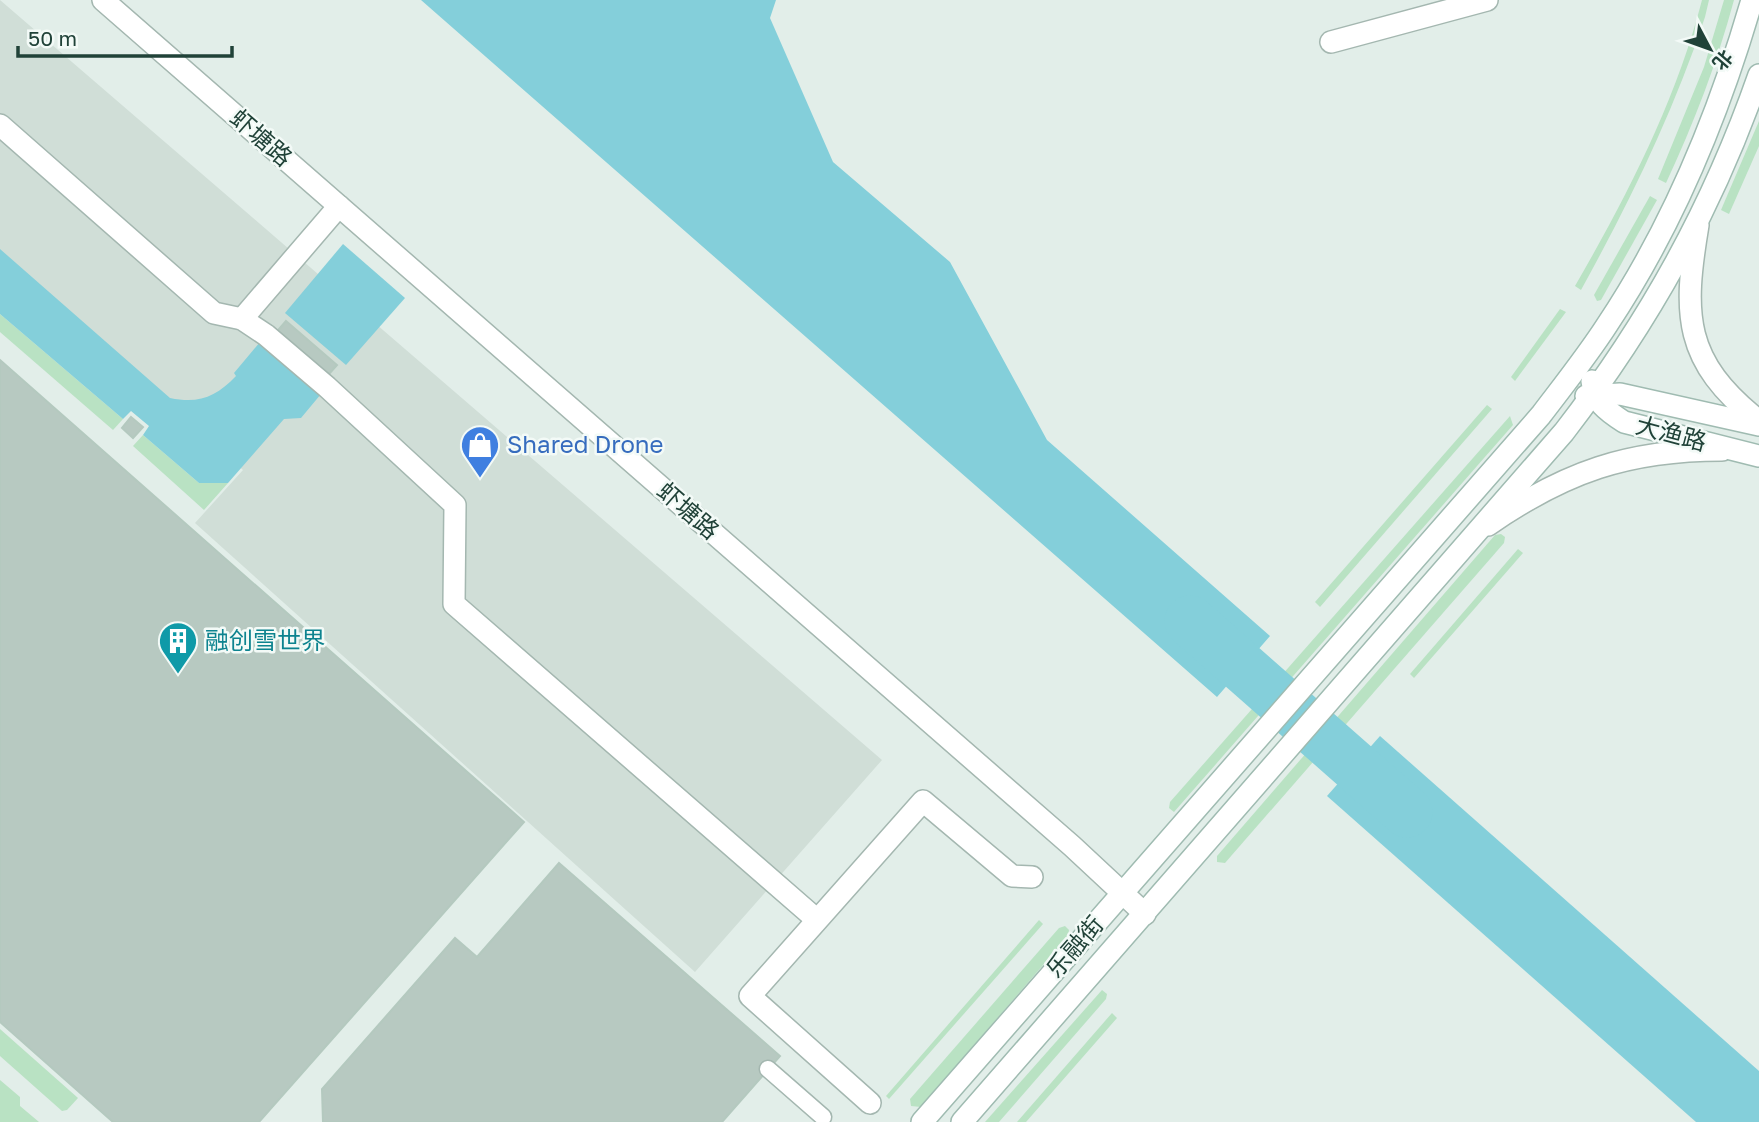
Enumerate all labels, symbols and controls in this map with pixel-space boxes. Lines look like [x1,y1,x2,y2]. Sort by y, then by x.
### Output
scale bar [18,14,231,58]
north arrow [1675,14,1745,84]
text: 50 m [28,25,77,51]
text: 北 [1708,46,1738,75]
street label: 虾塘路 [225,102,299,171]
street label: 大渔路 [1633,409,1710,456]
shop icon: Shared Drone [459,424,501,479]
place label: Shared Drone [507,429,663,458]
street label: 虾塘路 [652,475,726,544]
building icon: 融创雪世界 [157,620,199,675]
place label: 融创雪世界 [205,625,325,654]
street label: 乐融街 [1039,909,1108,983]

